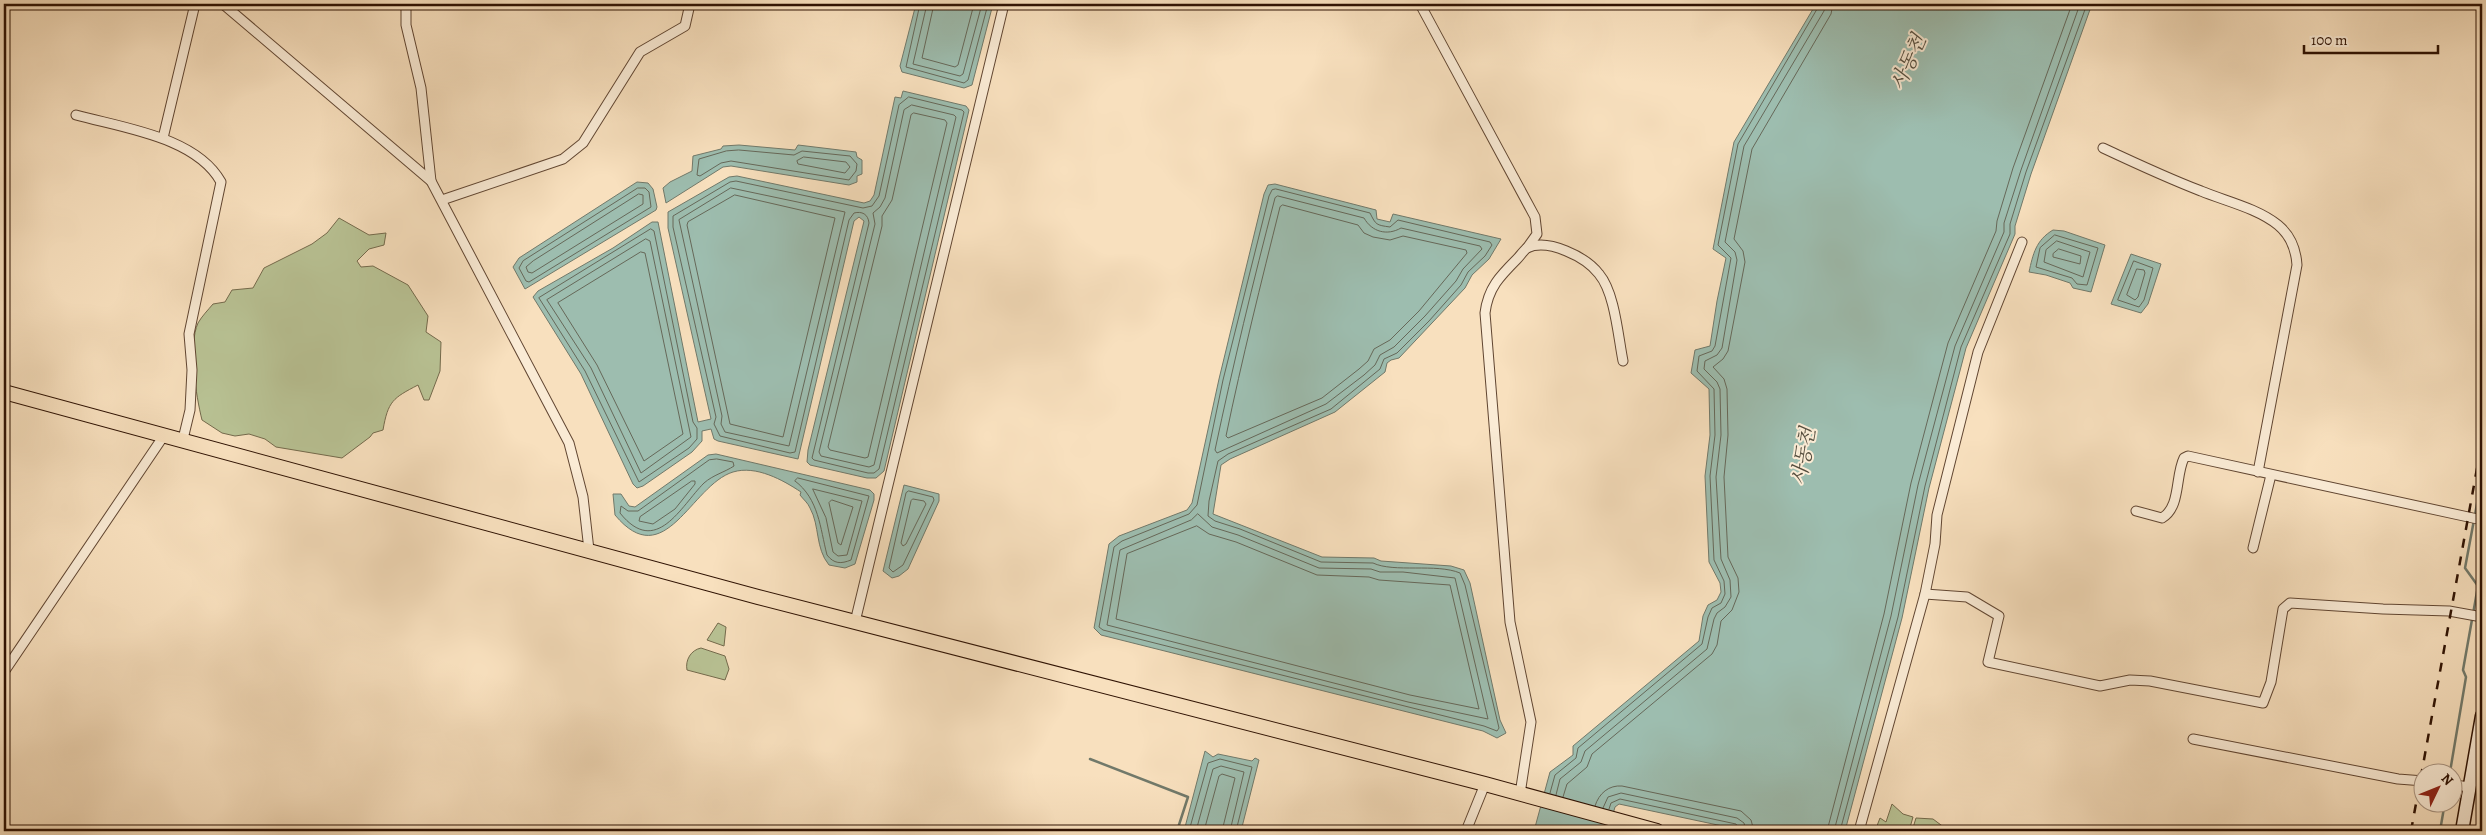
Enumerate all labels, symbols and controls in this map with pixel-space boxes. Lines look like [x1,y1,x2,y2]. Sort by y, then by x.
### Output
scale bar [2304,22,2437,54]
water label: 사동천 [1884,29,1933,94]
text: 100 m [2311,30,2348,50]
water label: 사동천 [1785,424,1822,487]
north arrow [2414,762,2464,812]
text: N [2437,769,2458,790]

